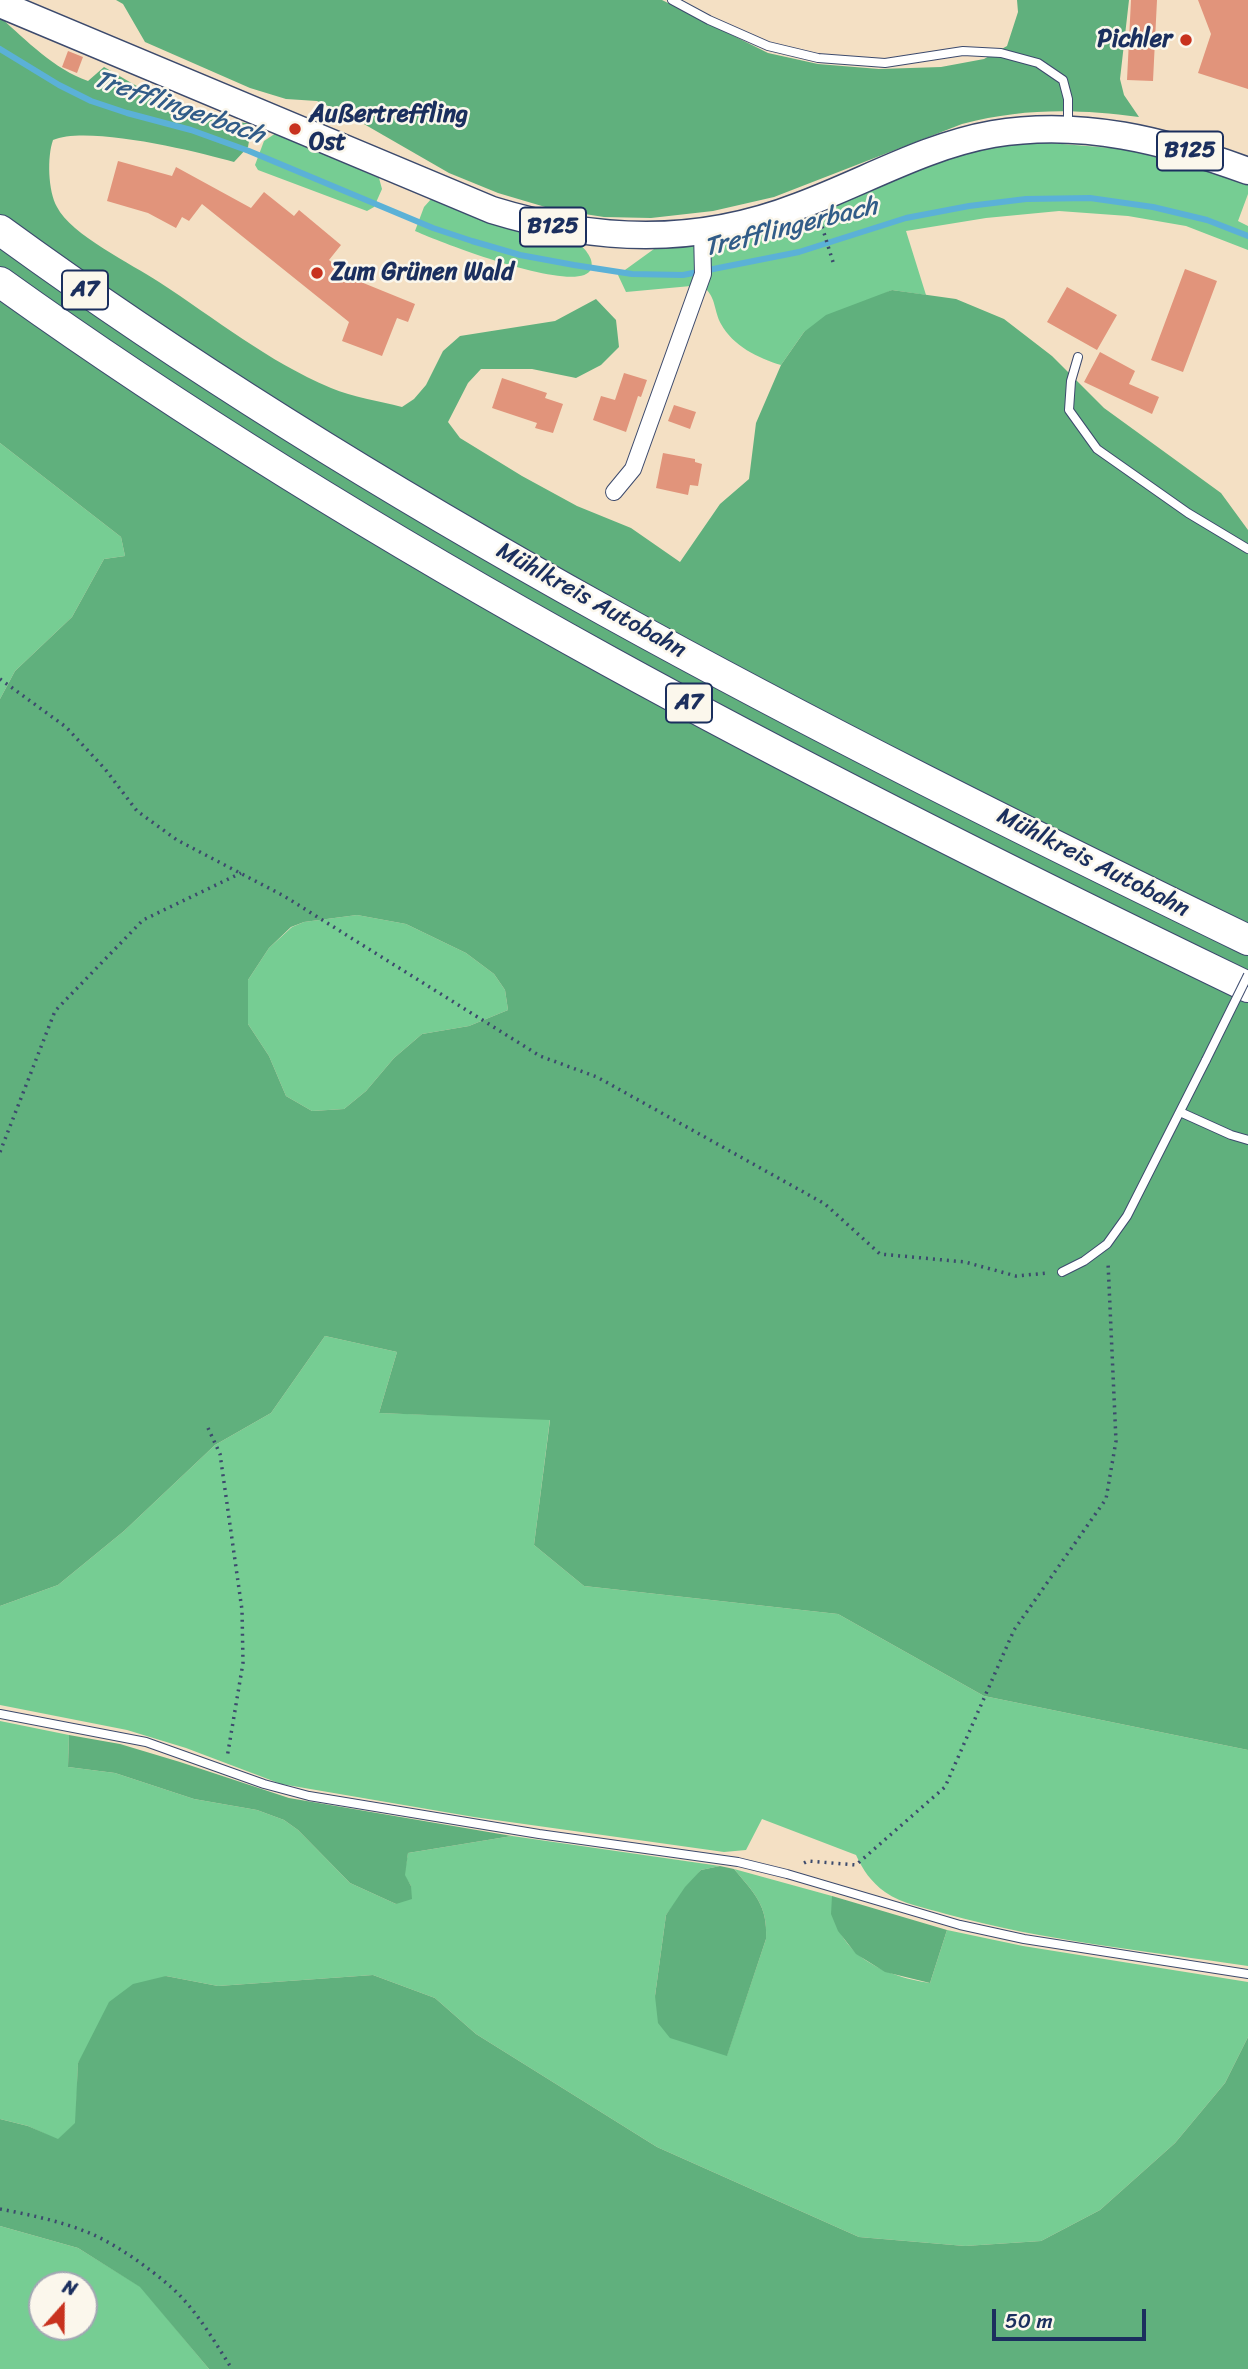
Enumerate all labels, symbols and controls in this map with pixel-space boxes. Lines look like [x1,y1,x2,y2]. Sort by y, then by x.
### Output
place label: Pichler [1097,26,1172,54]
marker: Pichler [1178,32,1194,48]
water label: Trefflingerbach [90,64,268,152]
place label: Außertreffling Ost [309,101,468,157]
marker: Außertreffling Ost [287,121,303,137]
road number: B125 [1157,132,1223,170]
water label: Trefflingerbach [701,191,881,265]
road number: B125 [520,208,586,246]
place label: Zum Grünen Wald [331,259,514,287]
marker: Zum Grünen Wald [309,265,325,281]
road number: A7 [62,270,108,310]
street label: Mühlkreis Autobahn [491,537,691,665]
road number: A7 [666,684,712,722]
street label: Mühlkreis Autobahn [992,802,1194,924]
text: N [58,2270,82,2306]
north arrow [28,2271,98,2341]
scale bar [996,2296,1150,2340]
text: 50 m [1005,2302,1053,2340]

